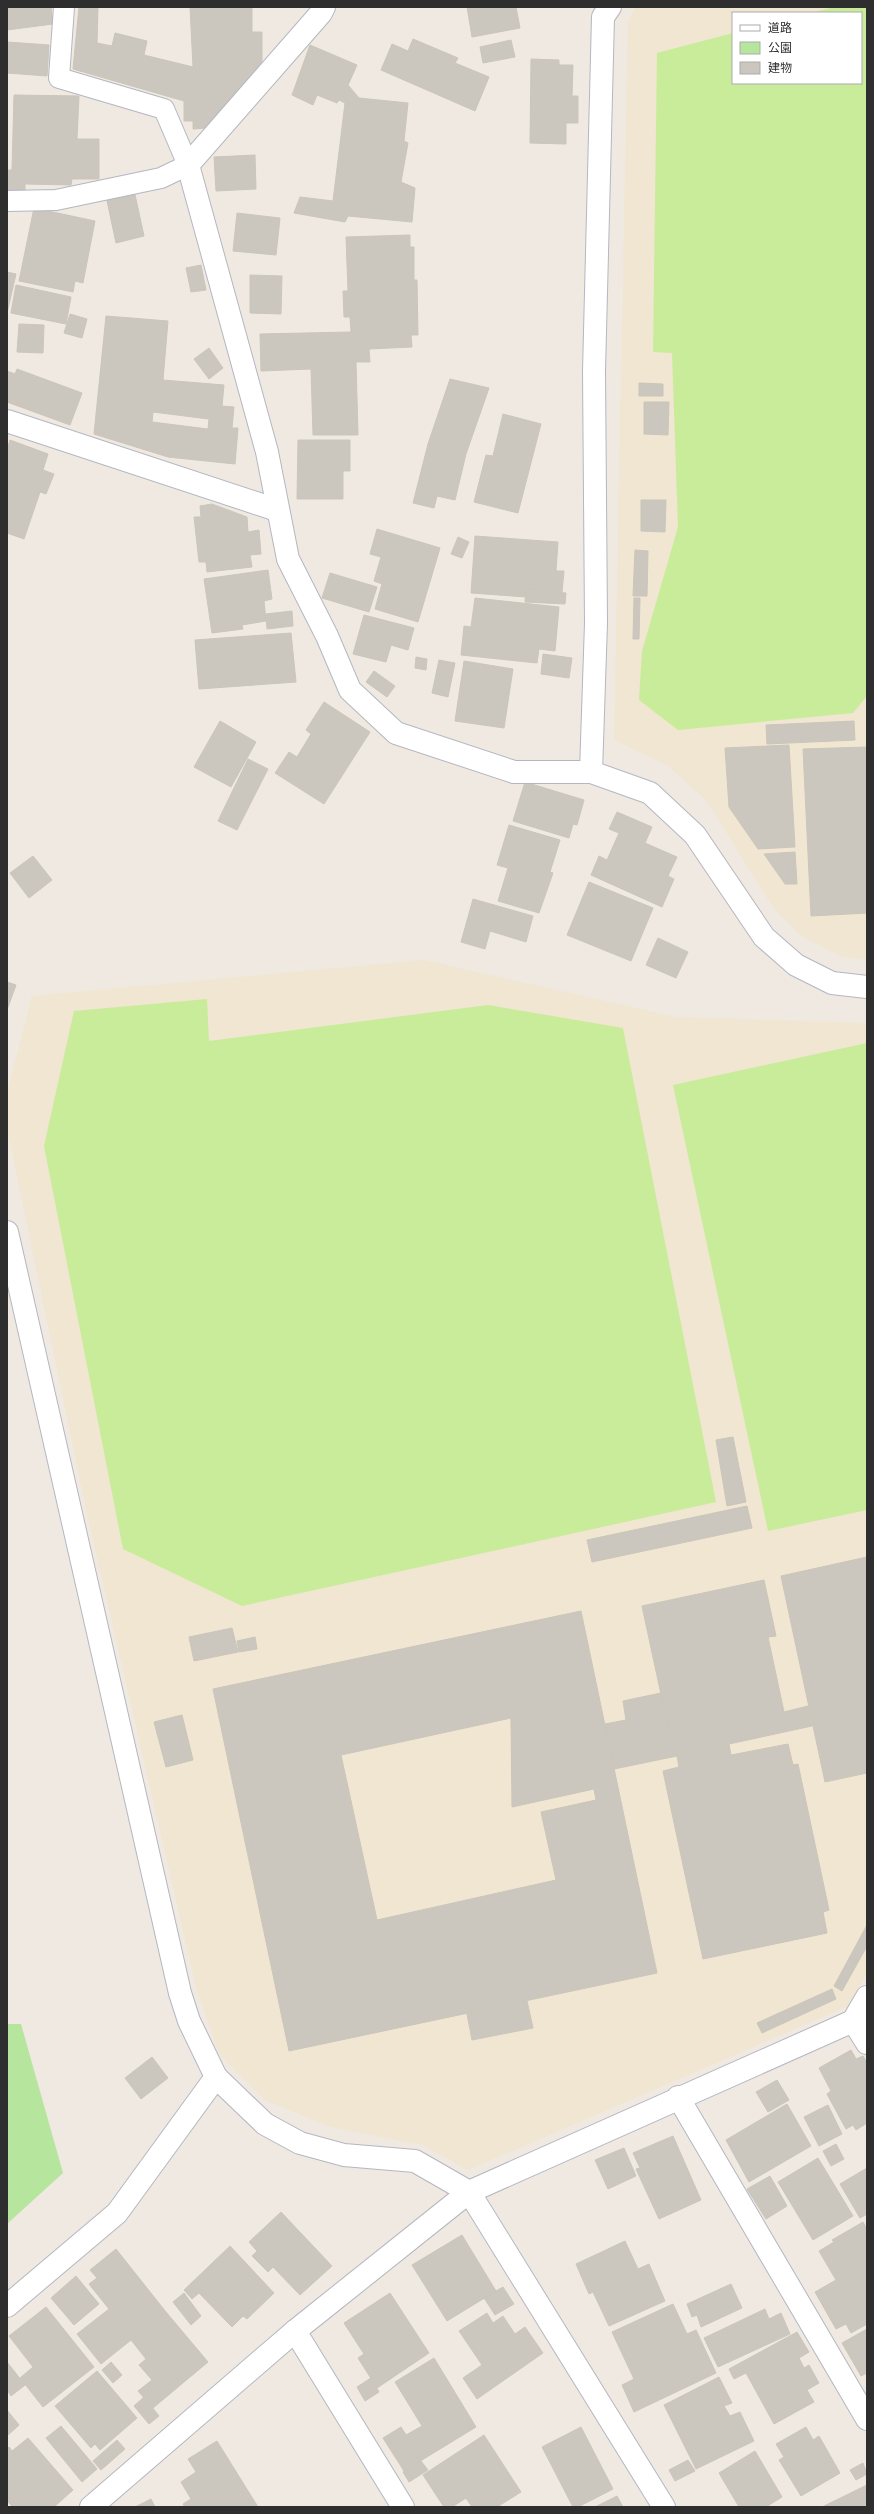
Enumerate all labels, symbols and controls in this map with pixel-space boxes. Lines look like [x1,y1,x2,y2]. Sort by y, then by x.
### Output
legend [732,12,862,84]
text: 道路 [768,20,792,35]
text: 公園 [768,40,792,55]
text: 建物 [768,60,792,75]

